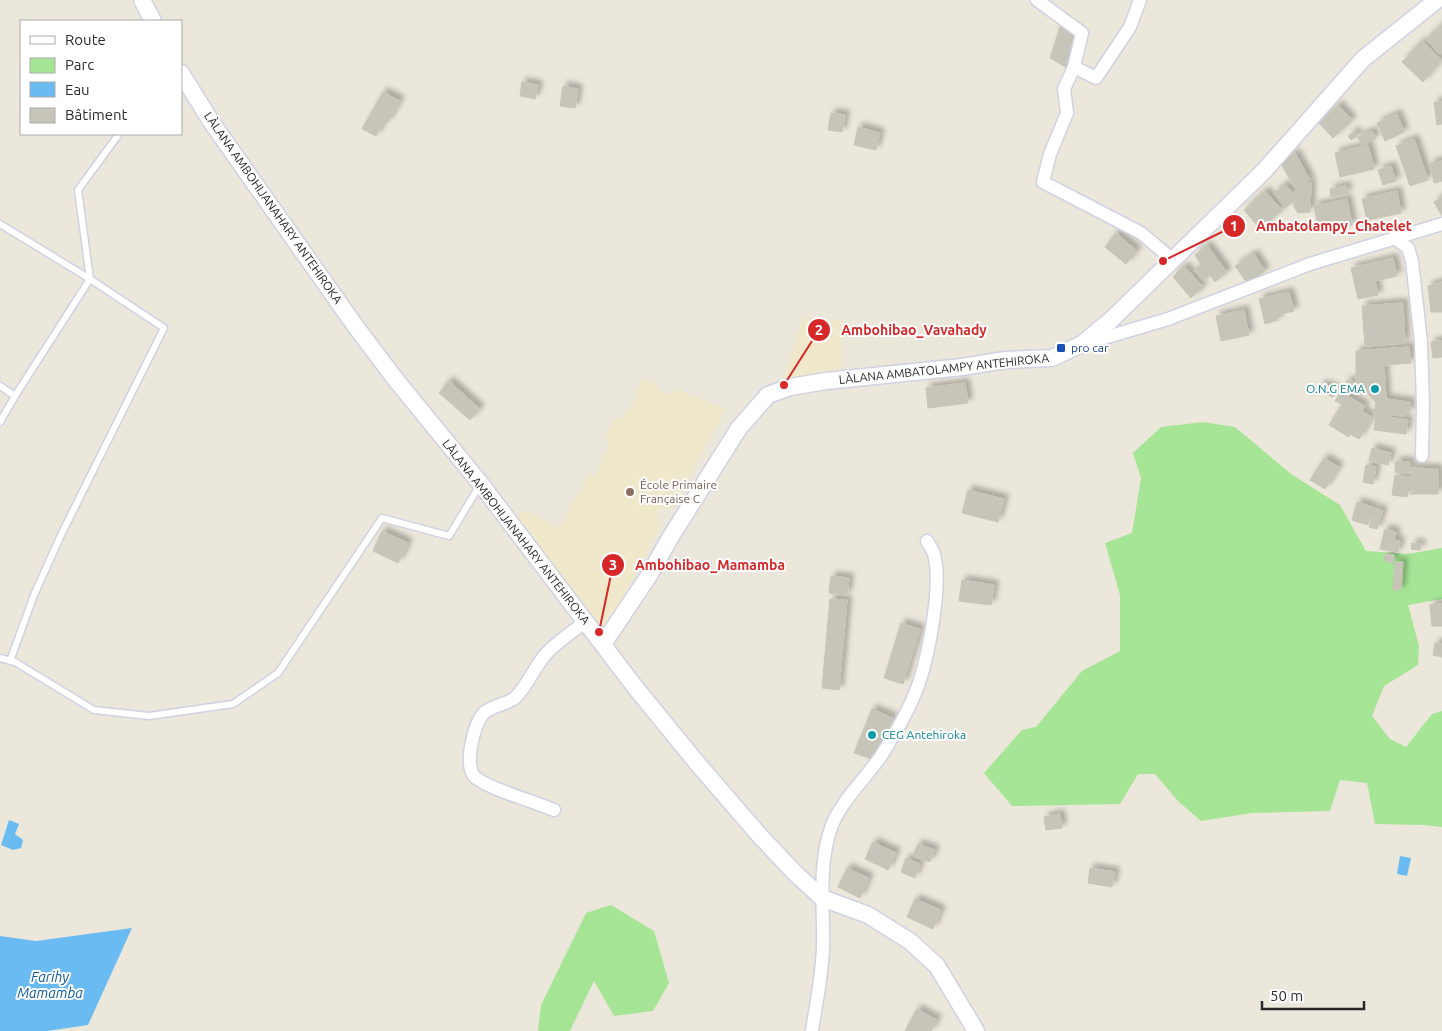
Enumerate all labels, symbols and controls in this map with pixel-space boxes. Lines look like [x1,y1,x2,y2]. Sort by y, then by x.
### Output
legend [20,20,182,135]
text: Route [65,31,106,48]
text: Parc [65,56,94,73]
text: Eau [65,81,90,98]
text: Bâtiment [65,106,128,123]
street label: LÀLANA AMBOHIJANAHARY ANTEHIROKA [202,109,345,306]
callout: Ambatolampy_Chatelet [1221,212,1422,241]
text: 1 [1230,217,1238,234]
text: Ambatolampy_Chatelet [1256,218,1412,234]
callout: Ambohibao_Vavahady [806,316,997,345]
text: 2 [815,321,823,338]
text: Ambohibao_Vavahady [841,322,987,338]
place label: pro car [1071,341,1109,354]
marker: pro car [1055,342,1067,354]
street label: LÀLANA AMBATOLAMPY ANTEHIROKA [838,351,1050,386]
place label: O.N.G EMA [1306,382,1365,395]
marker: O.N.G EMA [1369,383,1381,395]
street label: LÀLANA AMBOHIJANAHARY ANTEHIROKA [440,437,593,627]
place label: École Primaire Française C [640,478,717,505]
marker: École Primaire Française C [624,486,636,498]
callout: Ambohibao_Mamamba [600,551,795,580]
text: 3 [609,556,617,573]
text: Ambohibao_Mamamba [635,557,785,573]
place label: CEG Antehiroka [882,728,966,741]
marker: CEG Antehiroka [866,729,878,741]
water label: Farihy Mamamba [17,969,83,1001]
scale bar [1262,978,1364,1010]
text: 50 m [1270,987,1303,1004]

